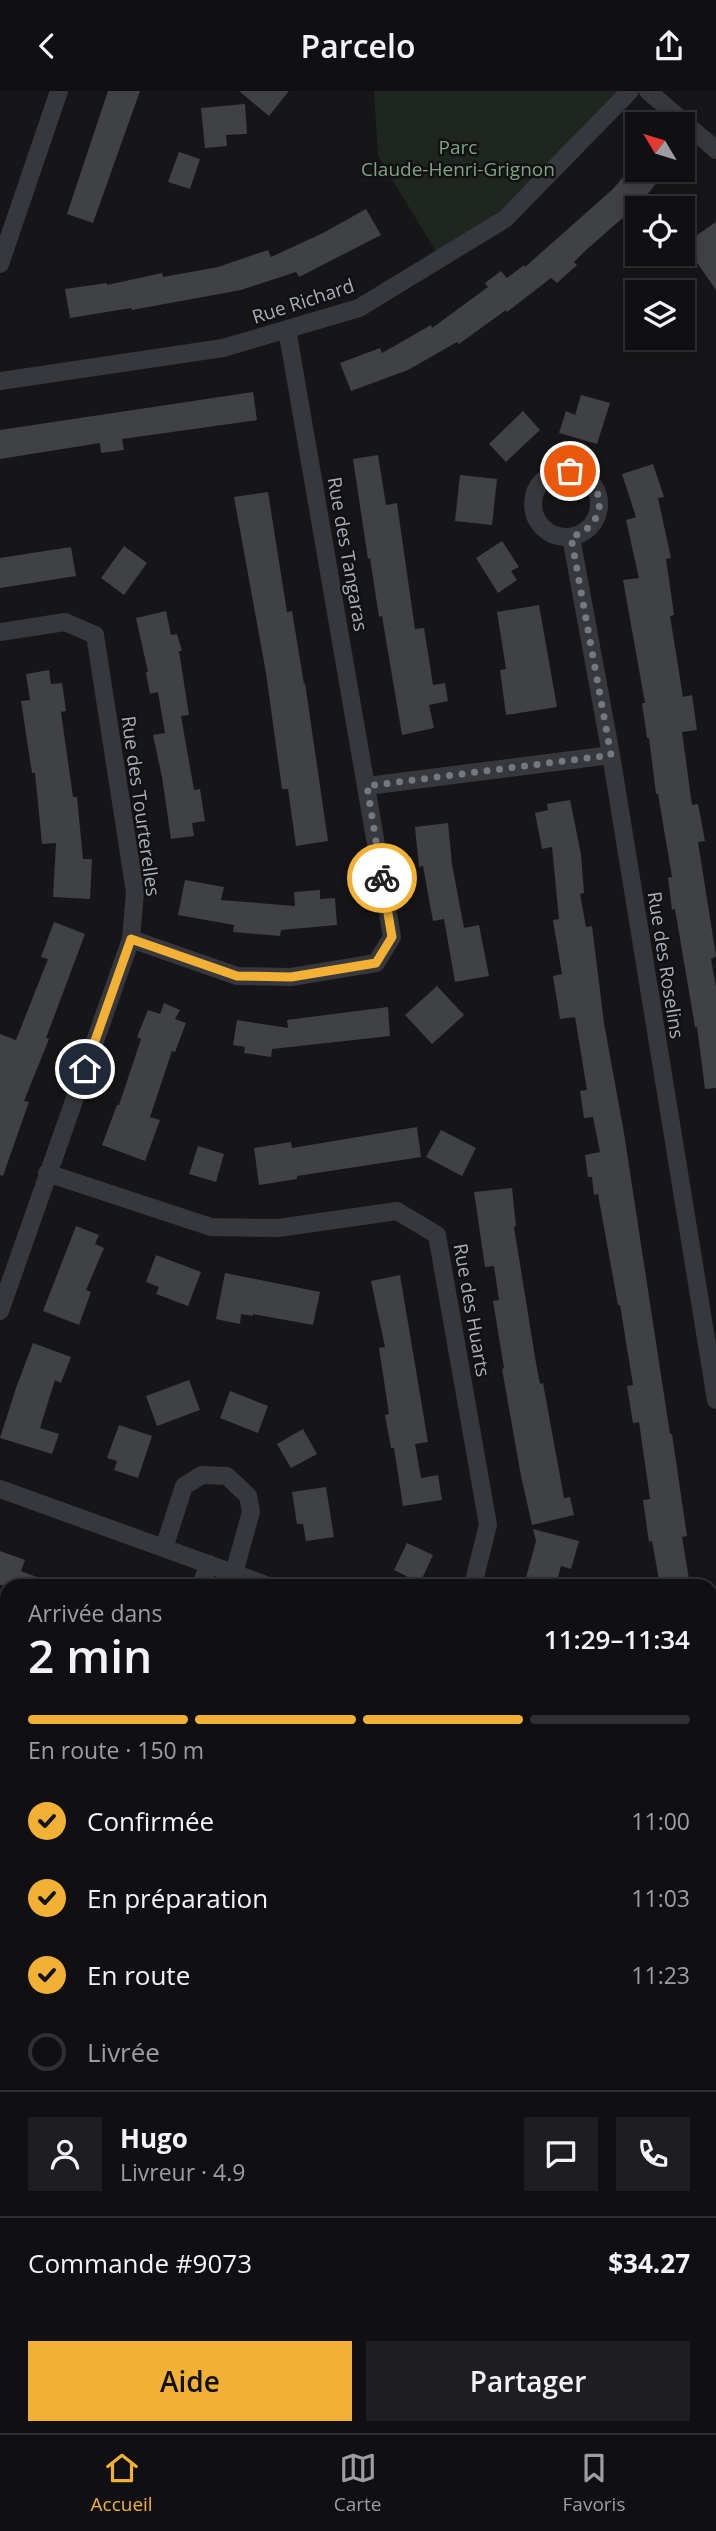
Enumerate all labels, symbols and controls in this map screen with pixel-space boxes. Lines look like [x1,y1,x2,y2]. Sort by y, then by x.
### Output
text: Parcelo [301,24,415,67]
icon: back [28,27,66,65]
icon: share [650,27,688,65]
north arrow [625,112,695,182]
map controls [625,112,695,350]
park label: Parc Claude-Henri-Grignon [361,134,555,182]
button: locate [625,196,695,266]
street label: Rue Richard [248,272,358,330]
button: layers [625,280,695,350]
pin [540,441,600,501]
icon: bag [551,452,589,490]
street label: Rue des Tangaras [322,475,374,633]
street label: Rue des Tourterelles [115,714,167,898]
courier [347,843,417,913]
icon: bike [363,859,401,897]
street label: Rue des Roselins [642,890,690,1040]
pin [55,1039,115,1099]
icon: home [66,1050,104,1088]
street label: Rue des Huarts [447,1241,497,1379]
text: Arrivée dans [28,1597,162,1629]
text: 11:29–11:34 [544,1621,690,1657]
text: 2 min [28,1624,152,1686]
text: En route · 150 m [28,1734,204,1766]
icon: check [28,1802,66,1840]
text: Confirmée [87,1803,214,1839]
text: 11:00 [631,1805,690,1837]
icon: check [28,1879,66,1917]
text: En préparation [87,1880,268,1916]
text: 11:03 [631,1882,690,1914]
icon: check [28,1956,66,1994]
text: En route [87,1957,190,1993]
text: 11:23 [631,1959,690,1991]
text: Livrée [87,2034,160,2070]
button: person [28,2117,102,2191]
button: chat [524,2117,598,2191]
button: phone [616,2117,690,2191]
text: Hugo [120,2120,188,2156]
text: Livreur · 4.9 [120,2156,245,2188]
text: Commande #9073 [28,2245,252,2281]
text: $34.27 [608,2245,690,2281]
button: Aide [28,2341,352,2421]
button: Partager [366,2341,690,2421]
tab: Accueil [91,2449,153,2517]
tab: Carte [334,2449,381,2517]
tab: Favoris [563,2449,625,2517]

